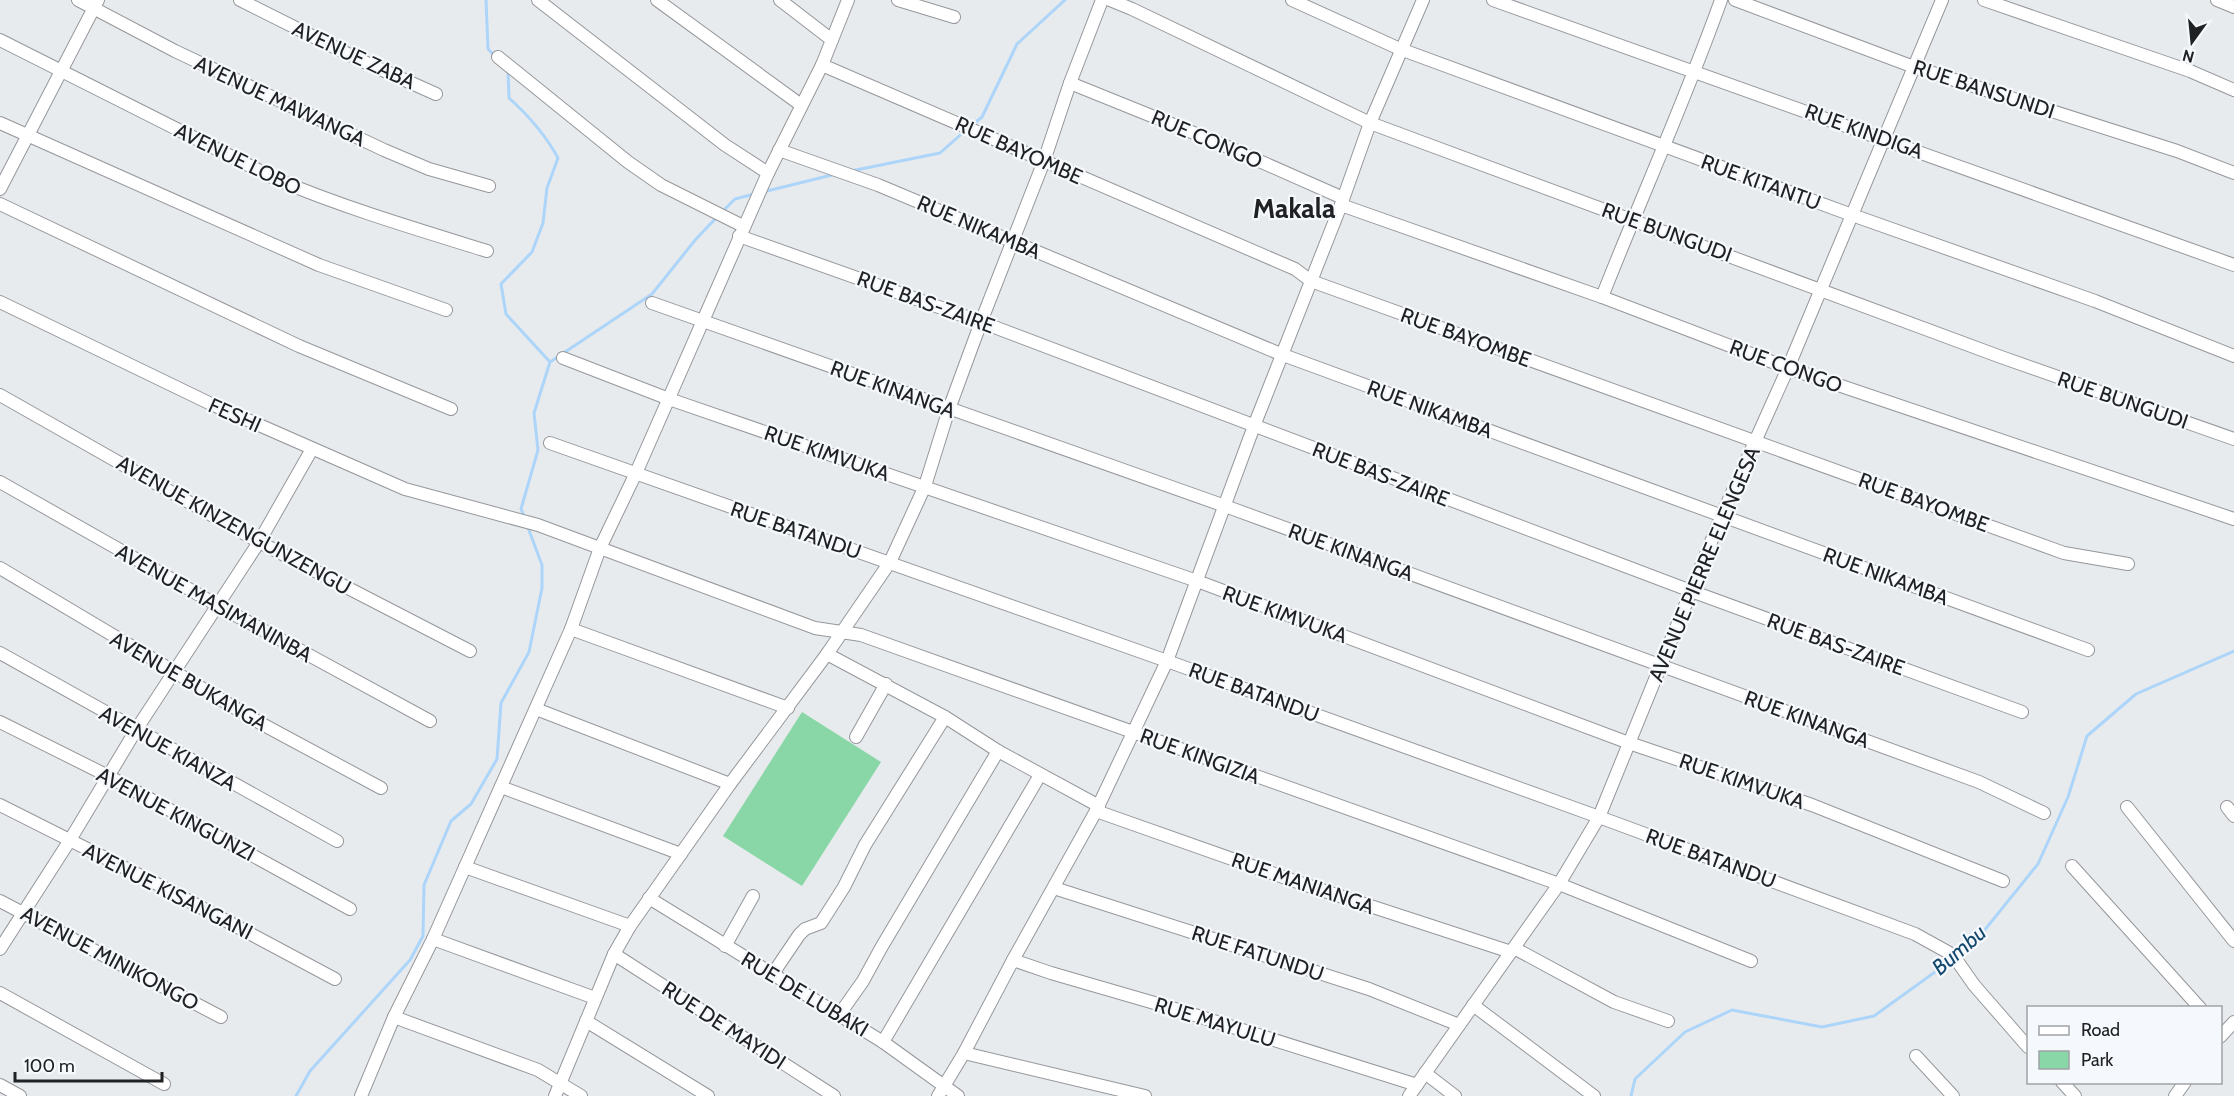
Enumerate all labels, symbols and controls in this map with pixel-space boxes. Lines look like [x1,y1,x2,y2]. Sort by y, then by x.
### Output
north arrow [2162,12,2222,72]
street label: AVENUE ZABA [289,16,419,94]
text: N [2180,45,2196,67]
street label: AVENUE MAWANGA [191,50,370,152]
street label: RUE BANSUNDI [1910,54,2058,124]
street label: RUE KINDIGA [1802,98,1927,164]
street label: RUE CONGO [1148,104,1266,174]
street label: RUE BAYOMBE [951,111,1087,189]
street label: AVENUE LOBO [171,118,305,200]
street label: RUE KITANTU [1698,149,1824,215]
street label: RUE NIKAMBA [914,190,1045,264]
district label: Makala [1253,192,1336,225]
street label: RUE BUNGUDI [1598,197,1736,267]
street label: RUE BAS-ZAIRE [854,266,998,338]
street label: RUE BAYOMBE [1397,302,1535,372]
street label: RUE CONGO [1726,334,1846,398]
street label: RUE KINANGA [827,355,959,423]
street label: RUE BUNGUDI [2054,366,2192,434]
street label: RUE NIKAMBA [1364,375,1496,443]
street label: FESHI [205,392,265,438]
street label: RUE KIMVUKA [761,420,893,486]
street label: RUE BAS-ZAIRE [1309,436,1453,512]
street label: AVENUE PIERRE ELENGESA [1643,443,1765,685]
street label: AVENUE KINZENGUNZENGU [112,450,356,600]
street label: RUE BAYOMBE [1855,467,1993,537]
street label: RUE BATANDU [727,496,865,564]
street label: RUE KINANGA [1285,518,1417,586]
street label: AVENUE MASIMANINBA [111,539,317,667]
street label: RUE NIKAMBA [1820,542,1952,610]
street label: RUE KIMVUKA [1219,580,1351,648]
street label: RUE BAS-ZAIRE [1764,608,1908,680]
street label: AVENUE BUKANGA [106,626,272,736]
street label: RUE BATANDU [1185,657,1323,727]
street label: RUE KINANGA [1741,685,1873,753]
street label: AVENUE KIANZA [95,700,241,796]
street label: RUE KINGIZIA [1137,723,1263,789]
street label: RUE KIMVUKA [1676,748,1808,814]
street label: AVENUE KINGUNZI [93,762,259,866]
street label: RUE BATANDU [1642,823,1780,893]
street label: AVENUE KISANGANI [79,837,257,945]
street label: RUE MANIANGA [1228,847,1378,919]
street label: AVENUE MINIKONGO [17,901,203,1015]
water label: Bumbu [1926,919,1992,981]
street label: RUE FATUNDU [1189,920,1327,986]
street label: RUE DE LUBAKI [737,946,873,1042]
street label: RUE DE MAYIDI [657,976,791,1074]
street label: RUE MAYULU [1151,992,1279,1052]
legend [2027,1006,2222,1084]
text: Road [2081,1019,2120,1041]
scale bar [15,1045,162,1083]
text: Park [2081,1049,2114,1071]
text: 100 m [24,1055,75,1077]

